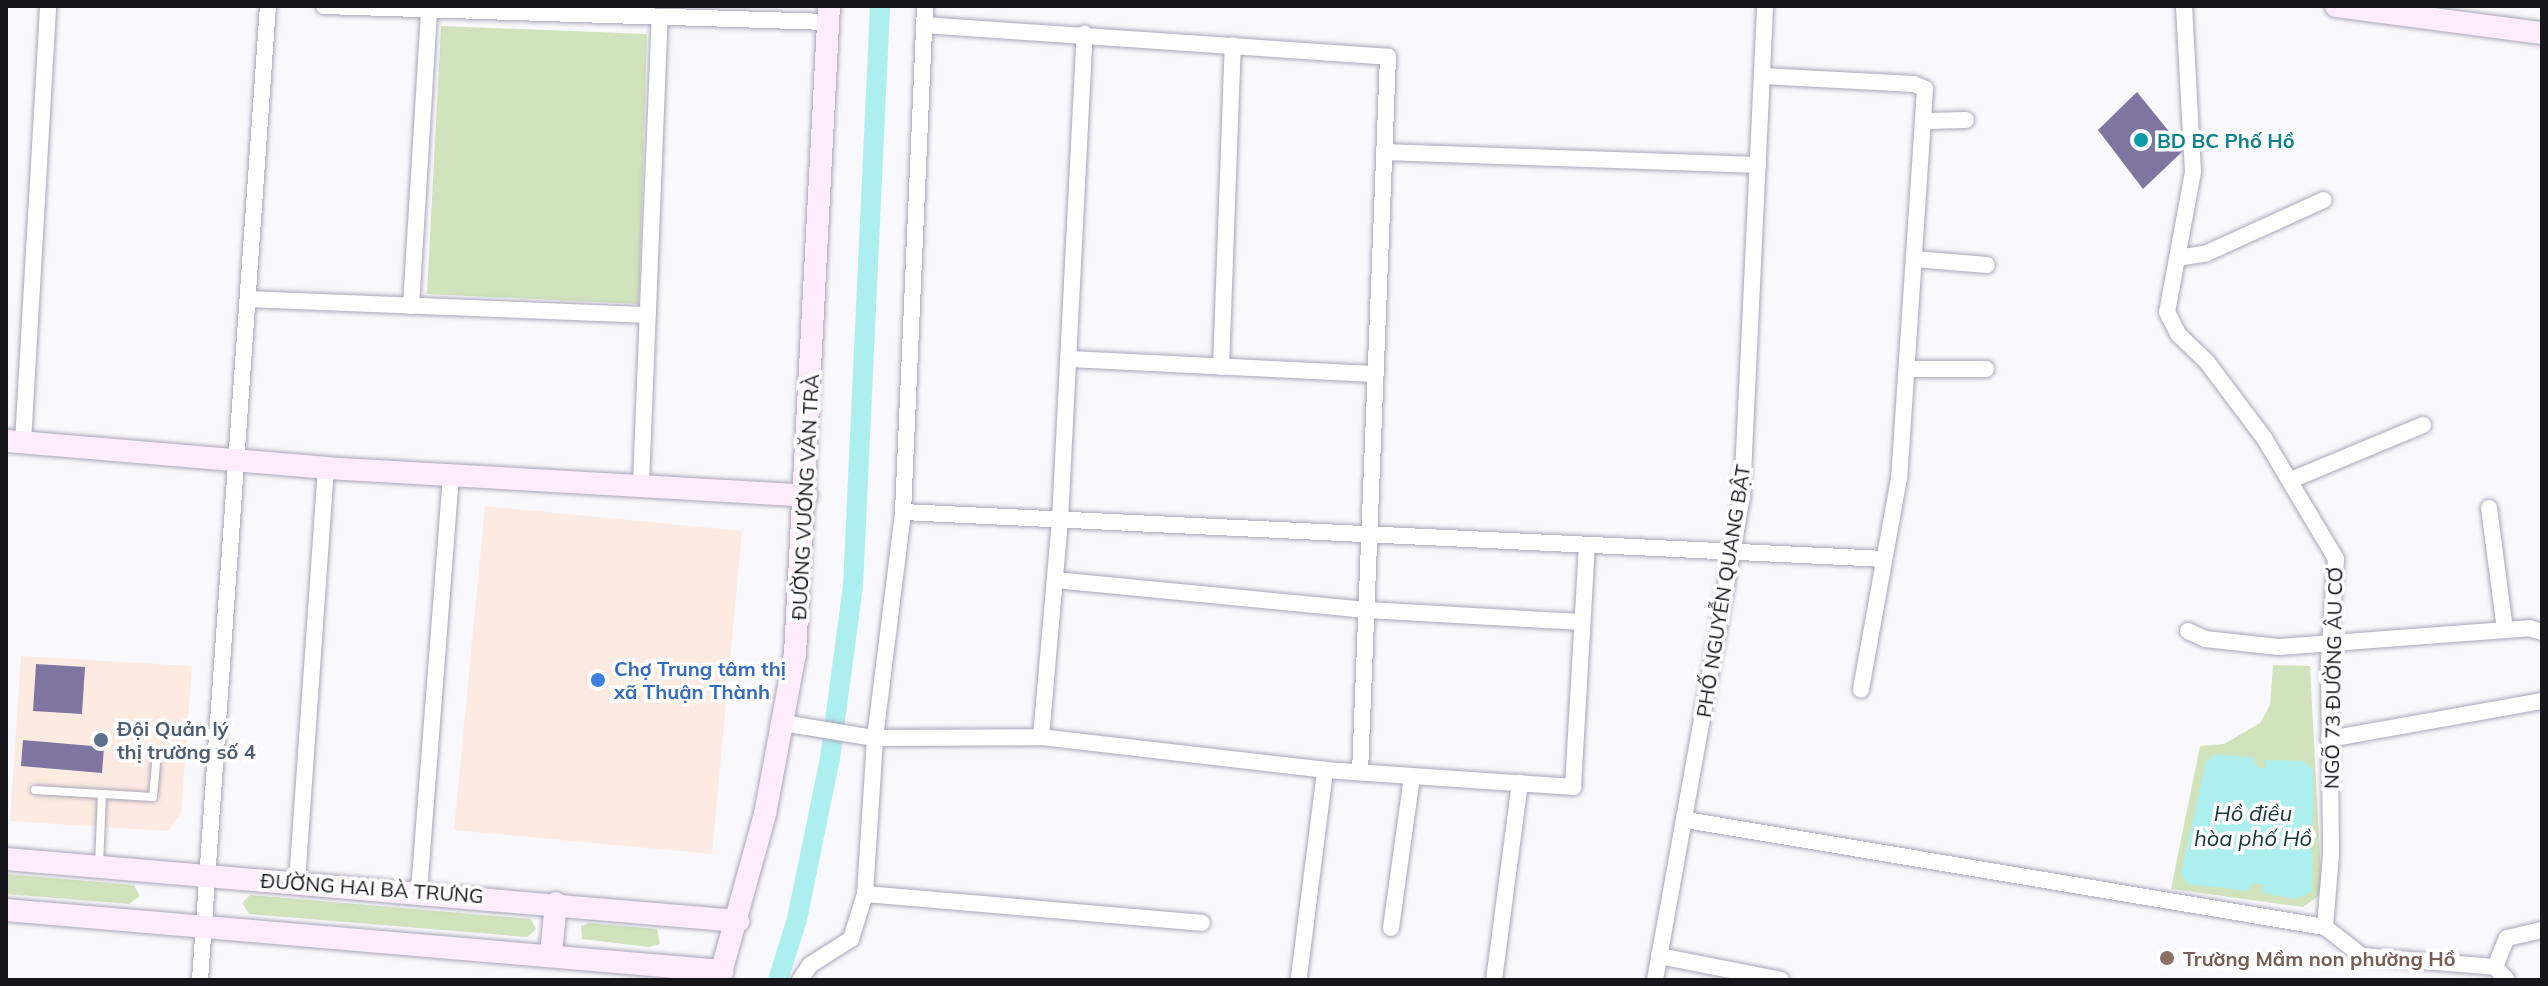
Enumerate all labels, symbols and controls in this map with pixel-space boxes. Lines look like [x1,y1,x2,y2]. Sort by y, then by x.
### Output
place label: BD BC Phố Hồ [2157,128,2295,152]
marker: BD BC Phố Hồ [2132,131,2150,149]
street label: ĐƯỜNG VƯƠNG VĂN TRÀ [787,373,823,621]
street label: PHỐ NGUYỄN QUANG BẬT [1691,463,1755,719]
street label: NGÕ 73 ĐƯỜNG ÂU CƠ [2319,567,2347,789]
place label: Chợ Trung tâm thị xã Thuận Thành [614,656,786,703]
marker: Chợ Trung tâm thị xã Thuận Thành [589,671,607,689]
place label: Đội Quản lý thị trường số 4 [117,716,256,763]
marker: Đội Quản lý thị trường số 4 [92,731,110,749]
water label: Hồ điều hòa phố Hồ [2194,800,2312,852]
street label: ĐƯỜNG HAI BÀ TRƯNG [260,868,484,908]
place label: Trường Mầm non phường Hồ [2183,946,2456,970]
marker: Trường Mầm non phường Hồ [2158,949,2176,967]

